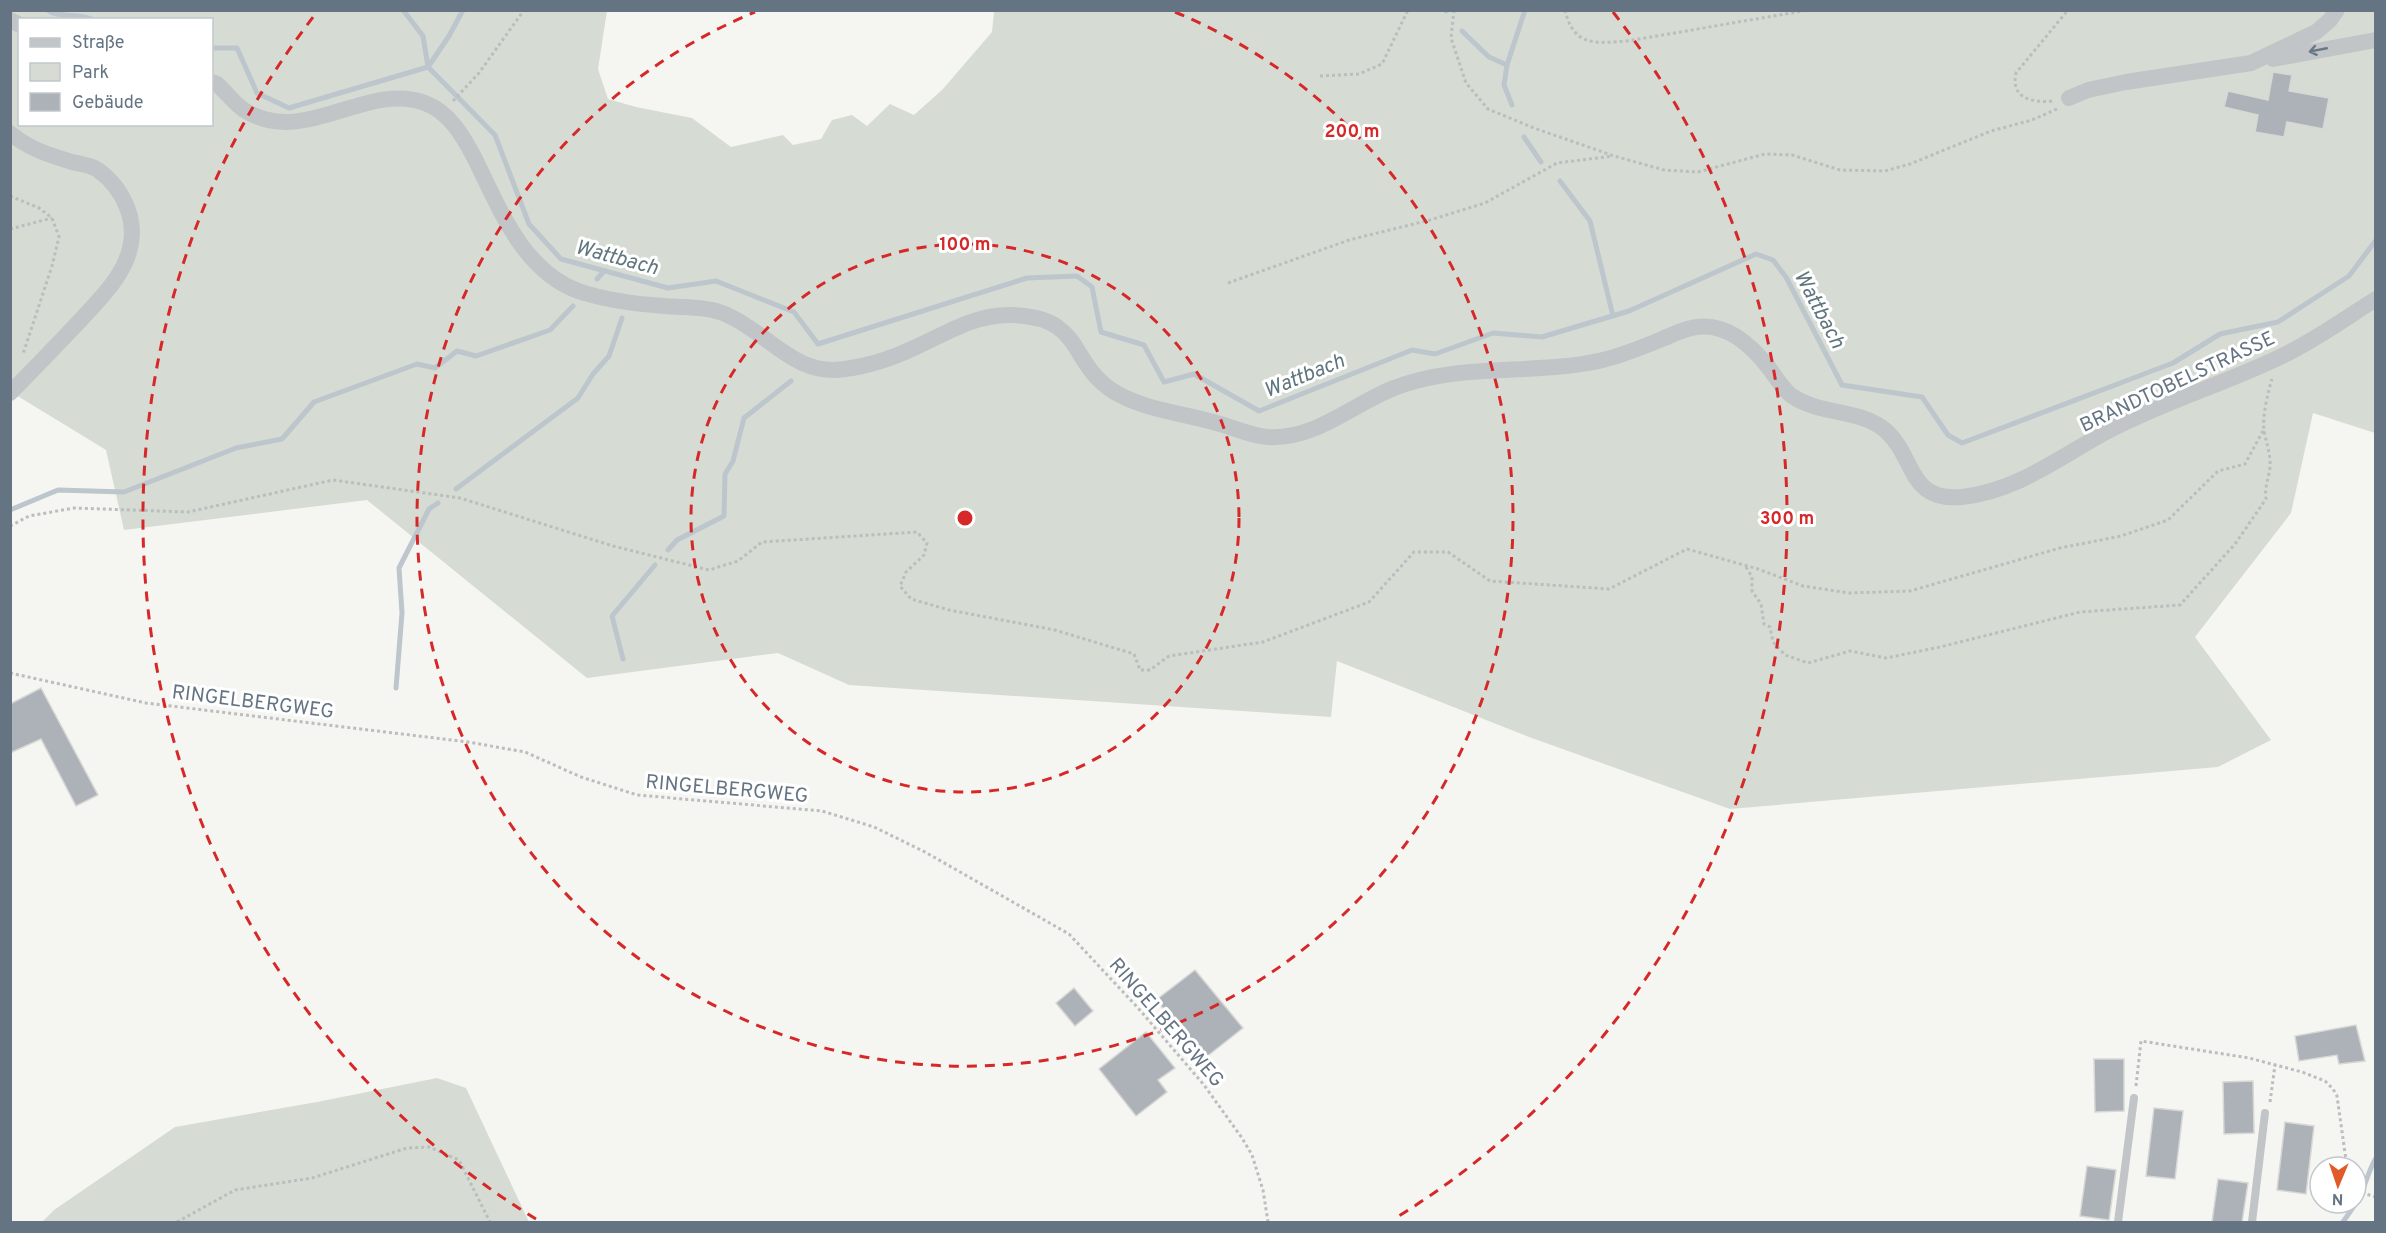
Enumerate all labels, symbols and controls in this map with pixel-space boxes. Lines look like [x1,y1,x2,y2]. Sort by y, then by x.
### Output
legend [18,18,213,126]
text: Straße [72,32,124,55]
one-way arrow [2309,45,2328,56]
text: Park [72,62,109,85]
text: Gebäude [72,92,144,115]
text: 200 m [1324,121,1380,144]
water label: Wattbach [572,234,662,283]
text: 100 m [939,234,991,257]
water label: Wattbach [1787,266,1851,354]
street label: BRANDTOBELSTRASSE [2076,326,2279,439]
water label: Wattbach [1260,348,1349,405]
centre of rings [955,508,975,528]
text: 300 m [1760,508,1814,531]
street label: RINGELBERGWEG [170,680,335,726]
street label: RINGELBERGWEG [644,770,809,810]
street label: RINGELBERGWEG [1102,953,1229,1093]
north arrow [2308,1155,2368,1215]
text: N [2331,1188,2344,1208]

